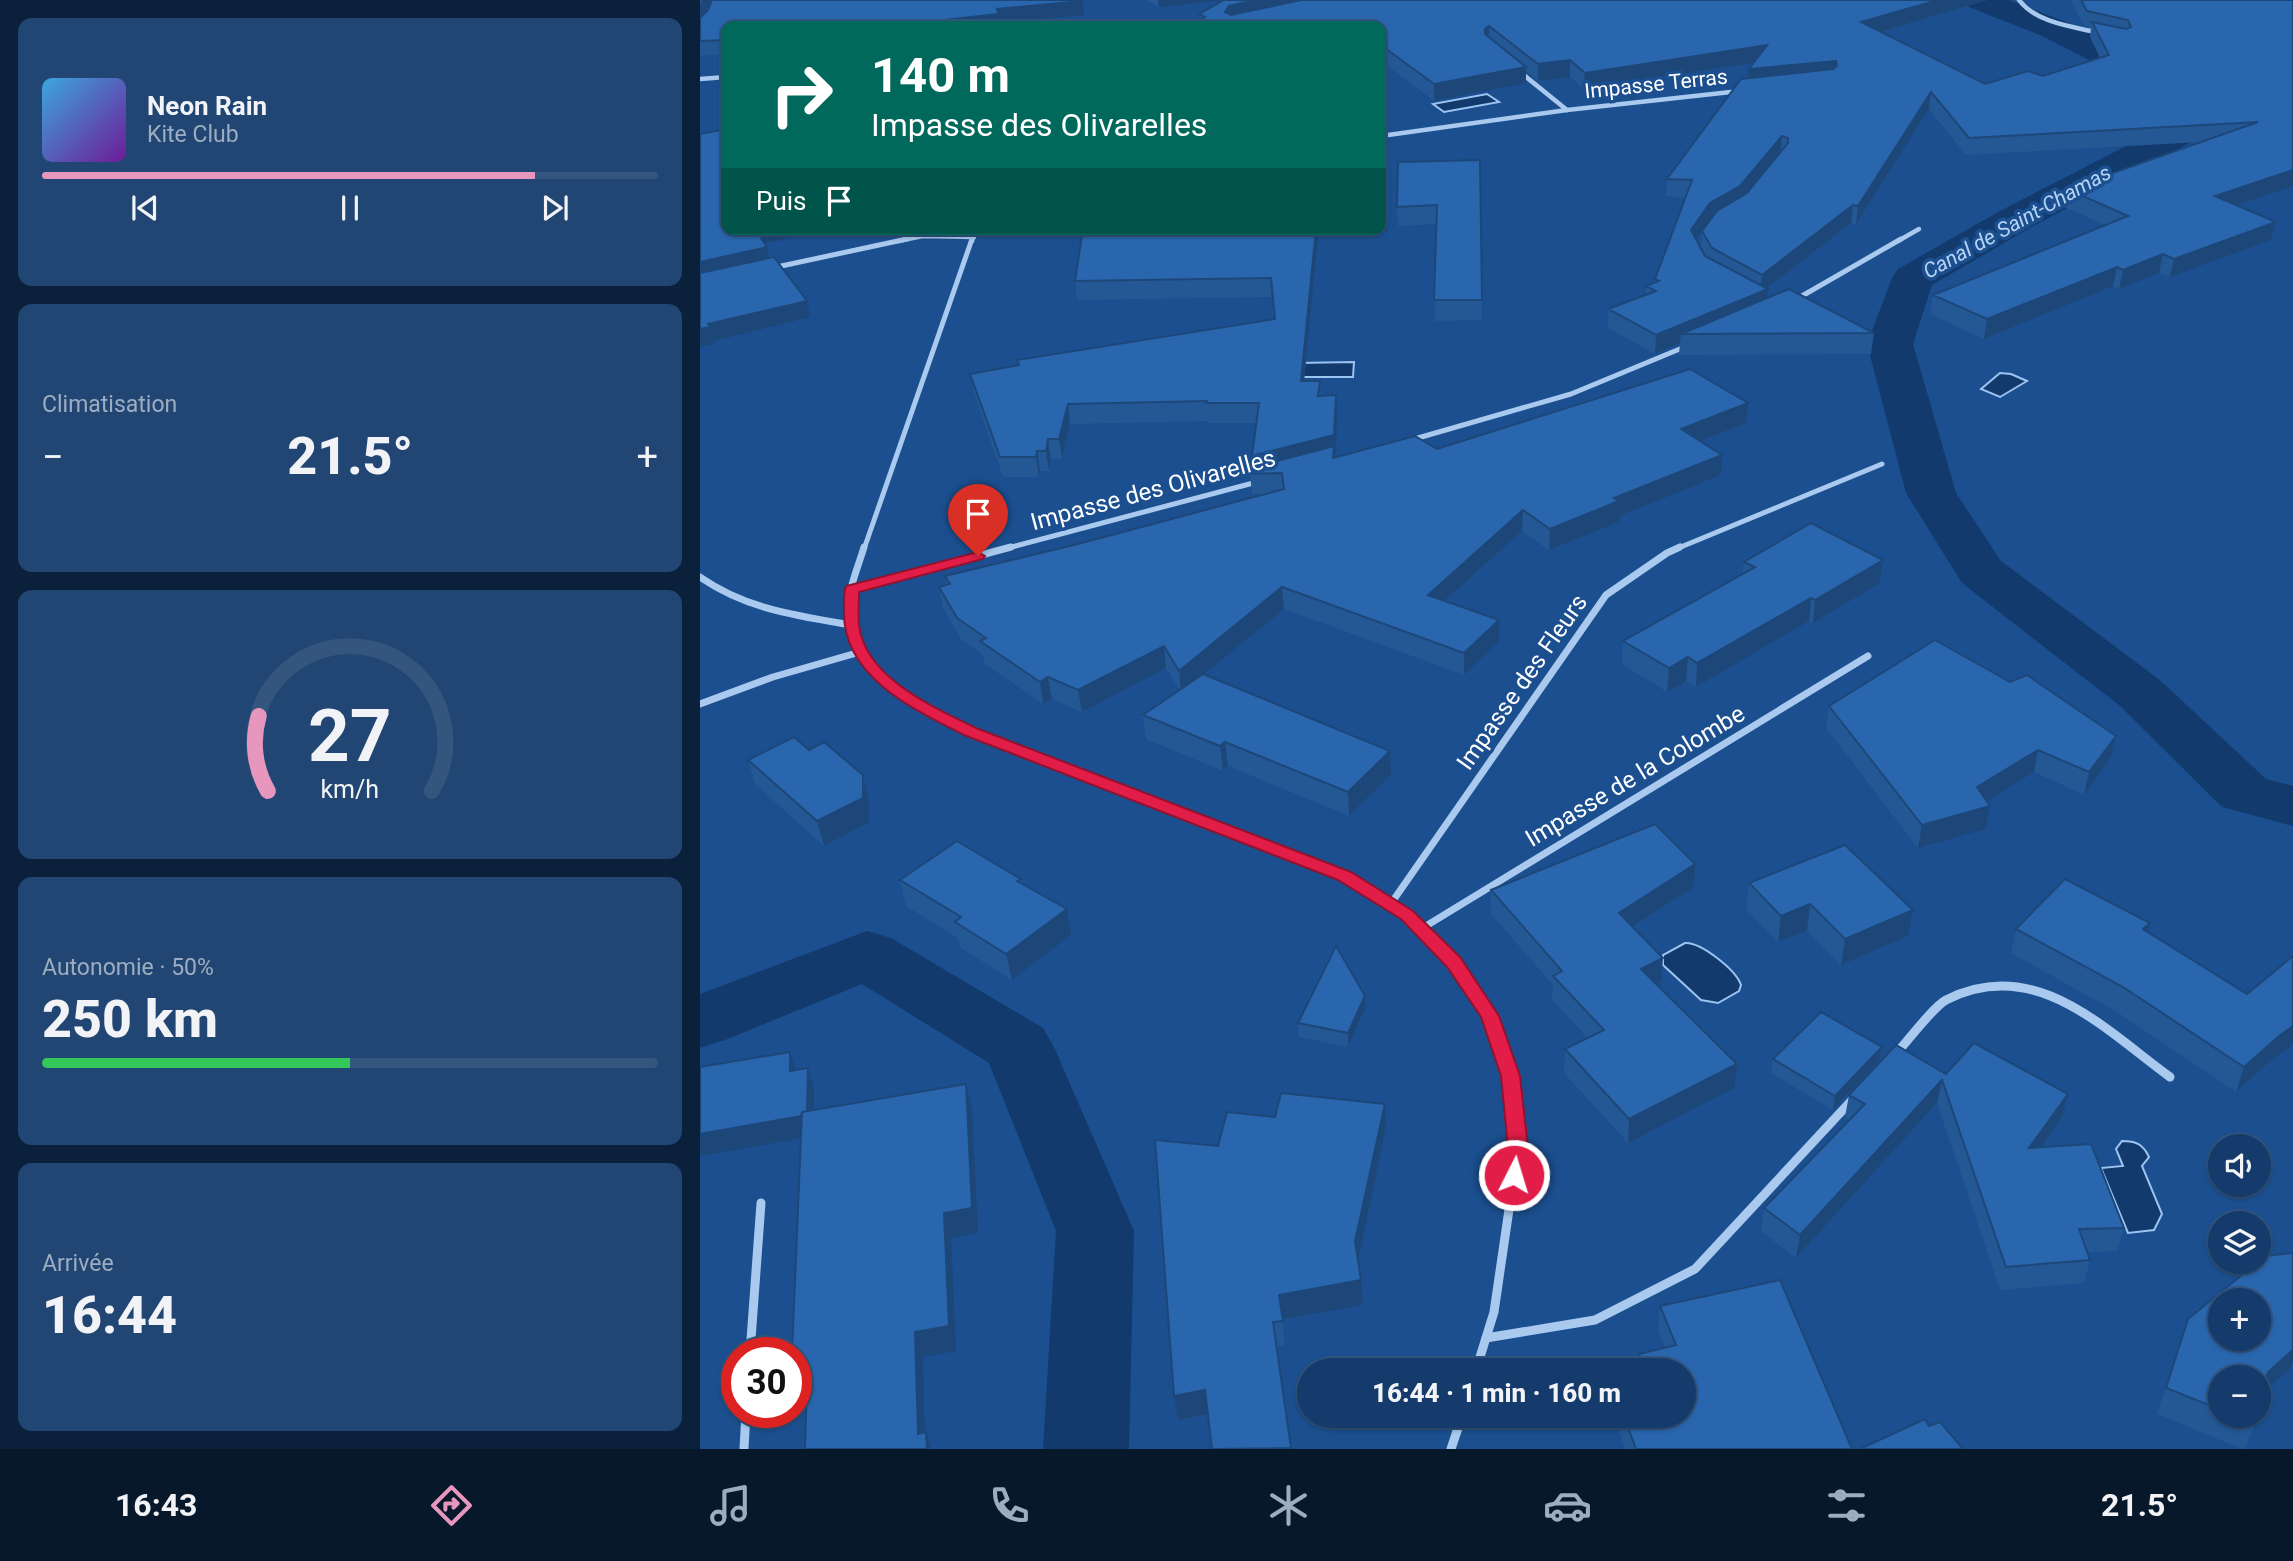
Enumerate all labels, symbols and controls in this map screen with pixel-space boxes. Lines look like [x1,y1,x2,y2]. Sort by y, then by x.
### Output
text: 140 m [871,47,1010,104]
icon: right [756,49,847,140]
street label: Impasse Terras [1583,65,1729,103]
text: Neon Rain [147,91,267,121]
text: Impasse des Olivarelles [871,106,1207,144]
text: Kite Club [147,121,239,148]
water label: Canal de Saint-Chamas [1919,160,2115,284]
icon: arrive [820,182,858,220]
text: Puis [756,186,806,216]
icon: previous [126,189,164,227]
icon: pause [331,189,369,227]
icon: next [536,189,574,227]
text: Climatisation [42,391,177,418]
text: 21.5° [287,426,413,487]
text: − [42,435,64,479]
text: + [636,435,658,479]
street label: Impasse des Olivarelles [1028,444,1278,536]
pin [948,484,1008,556]
icon: arrive [959,495,997,533]
street label: Impasse des Fleurs [1451,589,1593,775]
text: 27 [308,693,392,779]
street label: Impasse de la Colombe [1520,699,1750,853]
text: km/h [321,774,379,803]
text: Autonomie · 50% [42,954,214,981]
text: 250 km [42,989,218,1050]
map controls [2208,1134,2271,1428]
button: sound [2208,1134,2271,1197]
position arrow [1477,1138,1551,1212]
button: layers [2208,1211,2271,1274]
text: Arrivée [42,1250,114,1277]
text: 16:44 [42,1285,177,1346]
button: + [2208,1288,2271,1351]
speed limit sign: 30 [721,1337,812,1428]
button: − [2208,1365,2271,1428]
text: 16:44 · 1 min · 160 m [1372,1378,1621,1408]
icon: directions [427,1481,476,1530]
icon: music [706,1481,755,1530]
icon: phone [985,1481,1034,1530]
icon: climate [1264,1481,1313,1530]
icon: car [1543,1481,1592,1530]
icon: filters [1822,1481,1871,1530]
text: 16:43 [115,1486,197,1524]
text: 21.5° [2101,1486,2178,1524]

